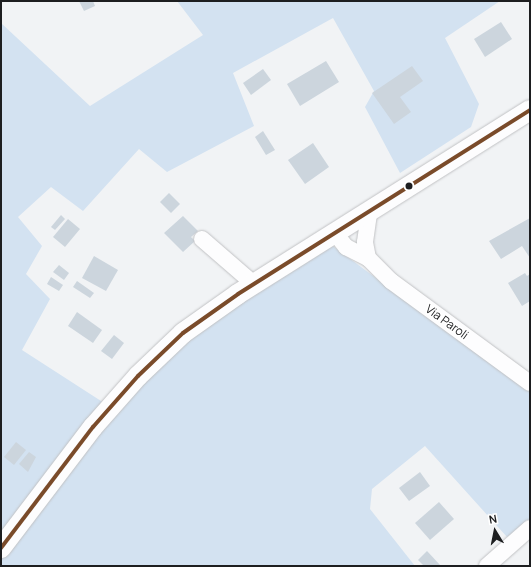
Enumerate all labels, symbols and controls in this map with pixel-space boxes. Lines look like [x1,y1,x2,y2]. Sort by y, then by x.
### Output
unlabelled marker [404,181,414,191]
street label: Via Paroli [423,302,471,342]
north arrow [475,511,515,551]
text: N [488,511,498,527]

